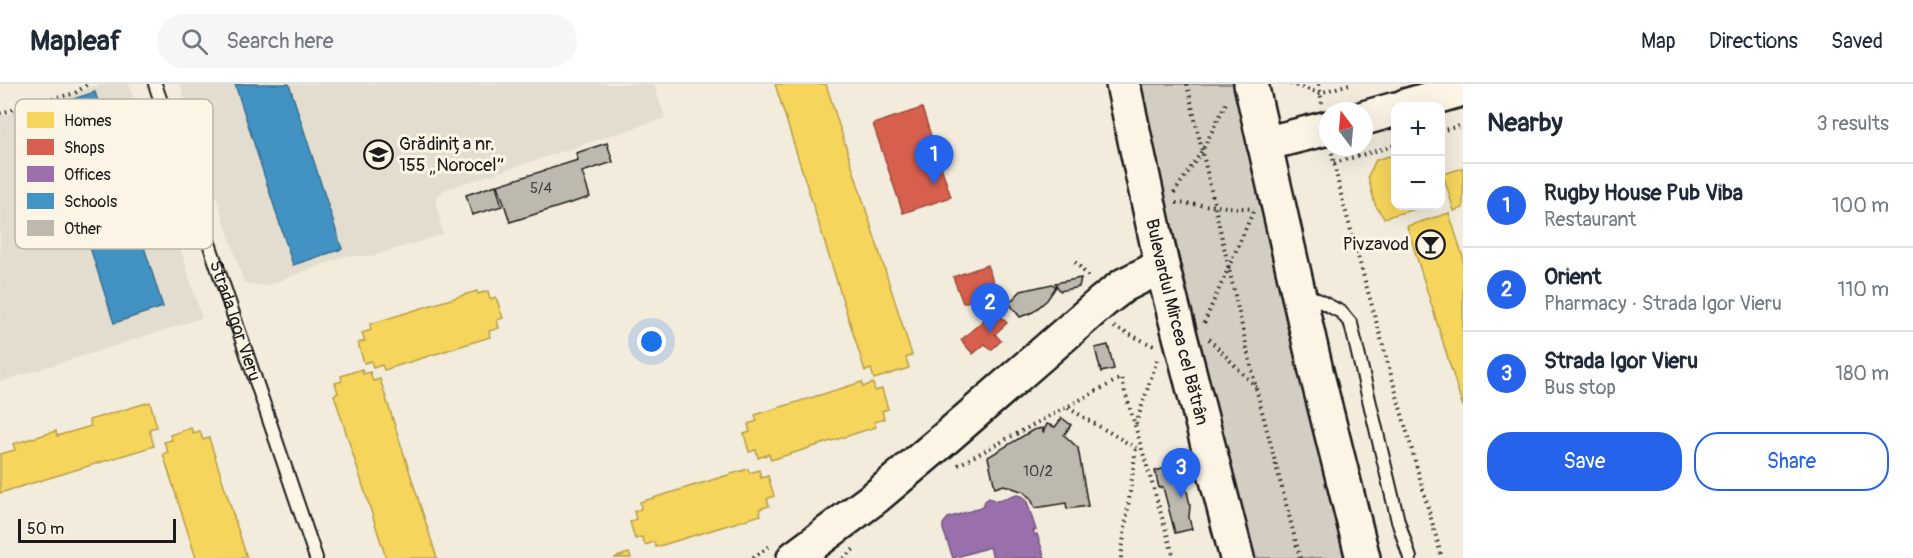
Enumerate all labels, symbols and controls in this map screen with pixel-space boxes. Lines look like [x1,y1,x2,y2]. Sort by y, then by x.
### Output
search box [157,14,577,68]
text: Mapleaf [30,24,121,59]
icon: search [178,25,211,58]
text: Search here [226,27,334,55]
text: Map [1641,28,1676,55]
text: Directions [1709,28,1798,55]
text: Saved [1831,28,1883,55]
legend [15,99,213,249]
north arrow [1319,102,1373,156]
map controls [1391,102,1445,210]
button: + [1391,102,1445,156]
text: Nearby [1487,107,1563,139]
text: Homes [64,111,112,131]
text: 3 results [1817,111,1889,136]
place label: Grădinița nr. 155 „Norocel” [399,133,504,177]
pin: 1 [914,135,954,185]
text: Shops [64,138,104,158]
school or university icon: Grădinița nr. 155 „Norocel” [362,138,394,170]
button: − [1391,156,1445,210]
text: Offices [64,165,111,185]
house number: 5/4 [530,179,552,198]
text: Rugby House Pub Viba [1544,179,1743,207]
text: Schools [64,192,117,212]
text: 1 [1503,193,1510,218]
text: 100 m [1832,193,1889,218]
text: Restaurant [1544,207,1636,232]
street label: Bulevardul Mircea cel Bătrân [1141,216,1214,428]
text: Other [64,219,102,239]
bar icon: Pivzavod [1414,228,1446,260]
place label: Pivzavod [1343,233,1409,256]
street label: Strada Igor Vieru [204,257,267,384]
text: Orient [1544,263,1601,291]
text: 2 [1501,277,1512,302]
text: 110 m [1838,277,1889,302]
pin: 2 [970,284,1010,333]
text: Pharmacy · Strada Igor Vieru [1544,291,1782,316]
your location [637,327,666,356]
text: Strada Igor Vieru [1544,347,1698,375]
text: 3 [1501,361,1512,386]
text: 180 m [1835,361,1889,386]
text: Bus stop [1544,375,1616,400]
button: Save [1487,432,1682,491]
button: Share [1694,432,1889,491]
pin: 3 [1162,448,1200,498]
house number: 10/2 [1023,462,1053,481]
scale bar [18,516,176,544]
text: 50 m [27,519,64,539]

